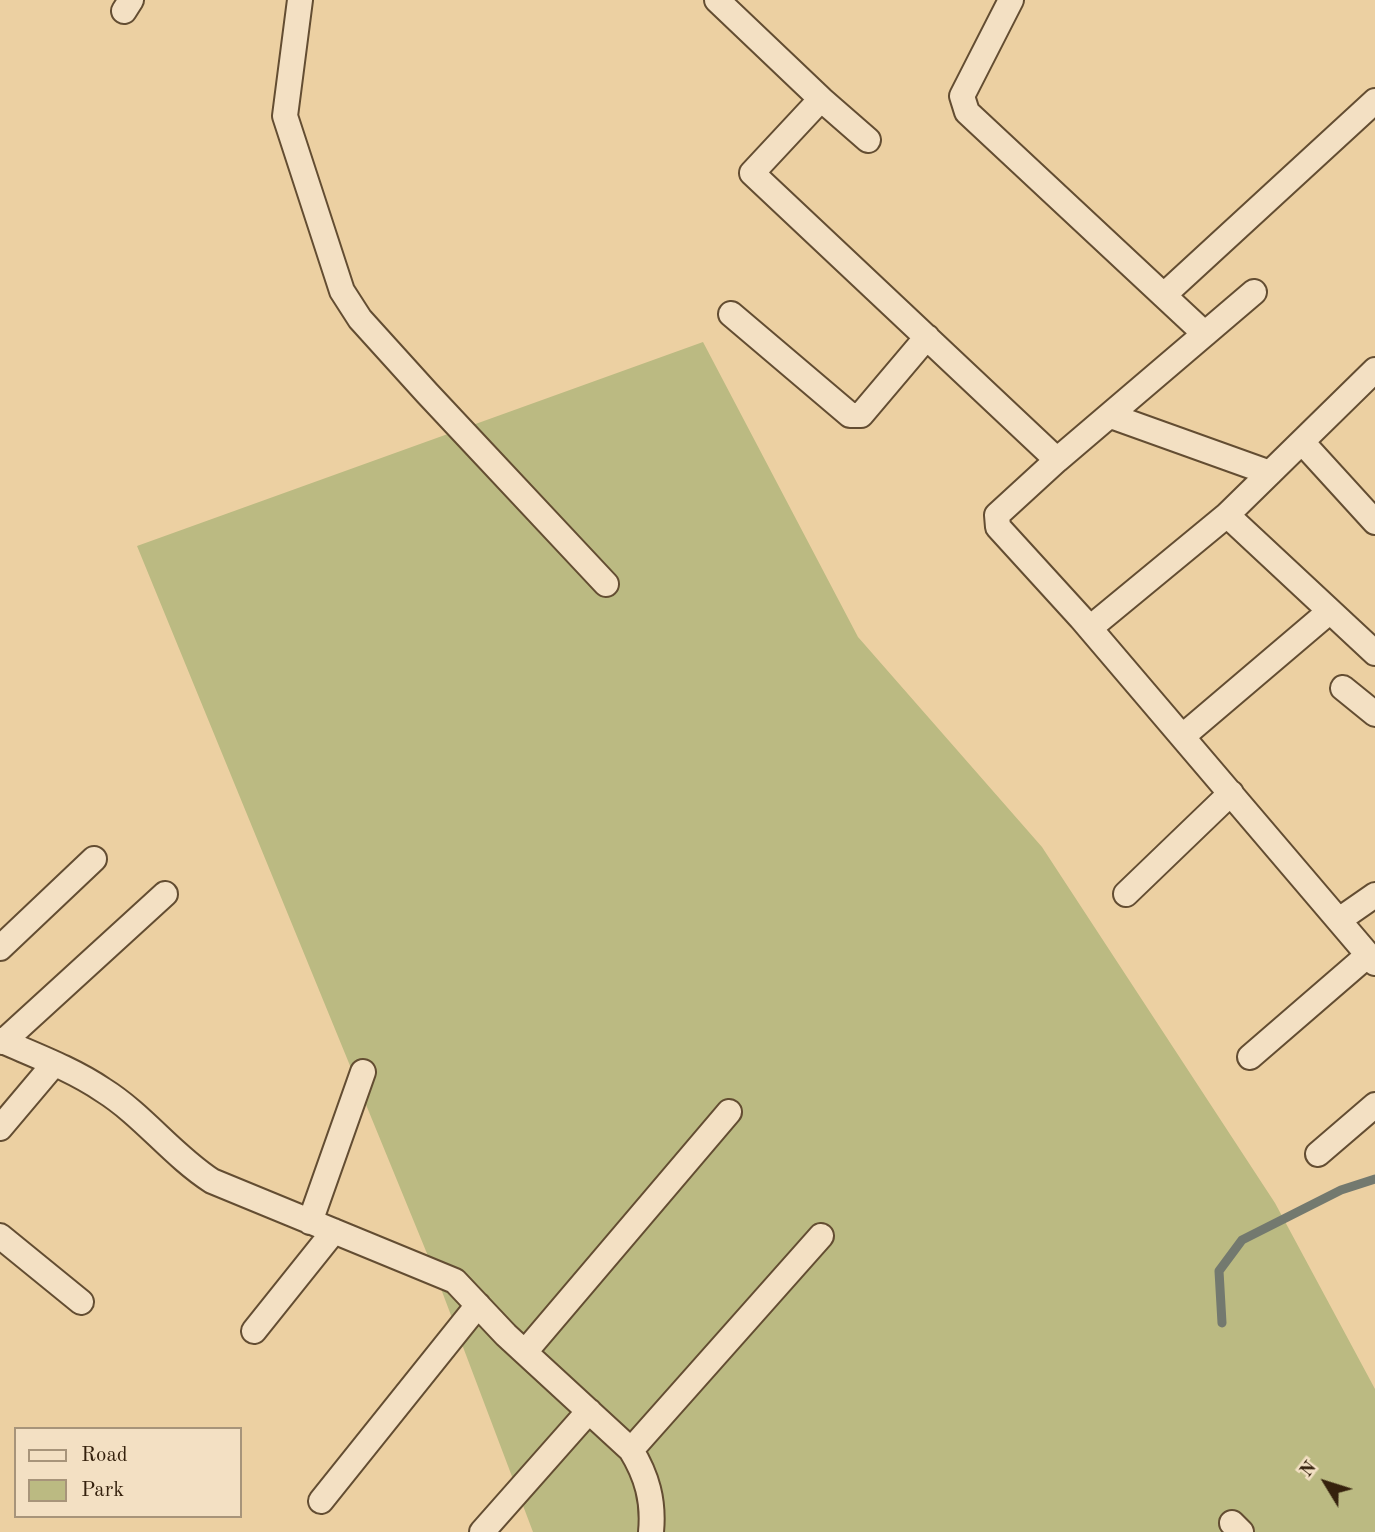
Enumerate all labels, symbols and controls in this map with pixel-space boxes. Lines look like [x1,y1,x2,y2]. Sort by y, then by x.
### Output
legend [14,1427,242,1518]
text: Road [81,1445,128,1466]
north arrow [1291,1448,1361,1518]
text: N [1297,1458,1321,1481]
text: Park [81,1480,124,1501]

